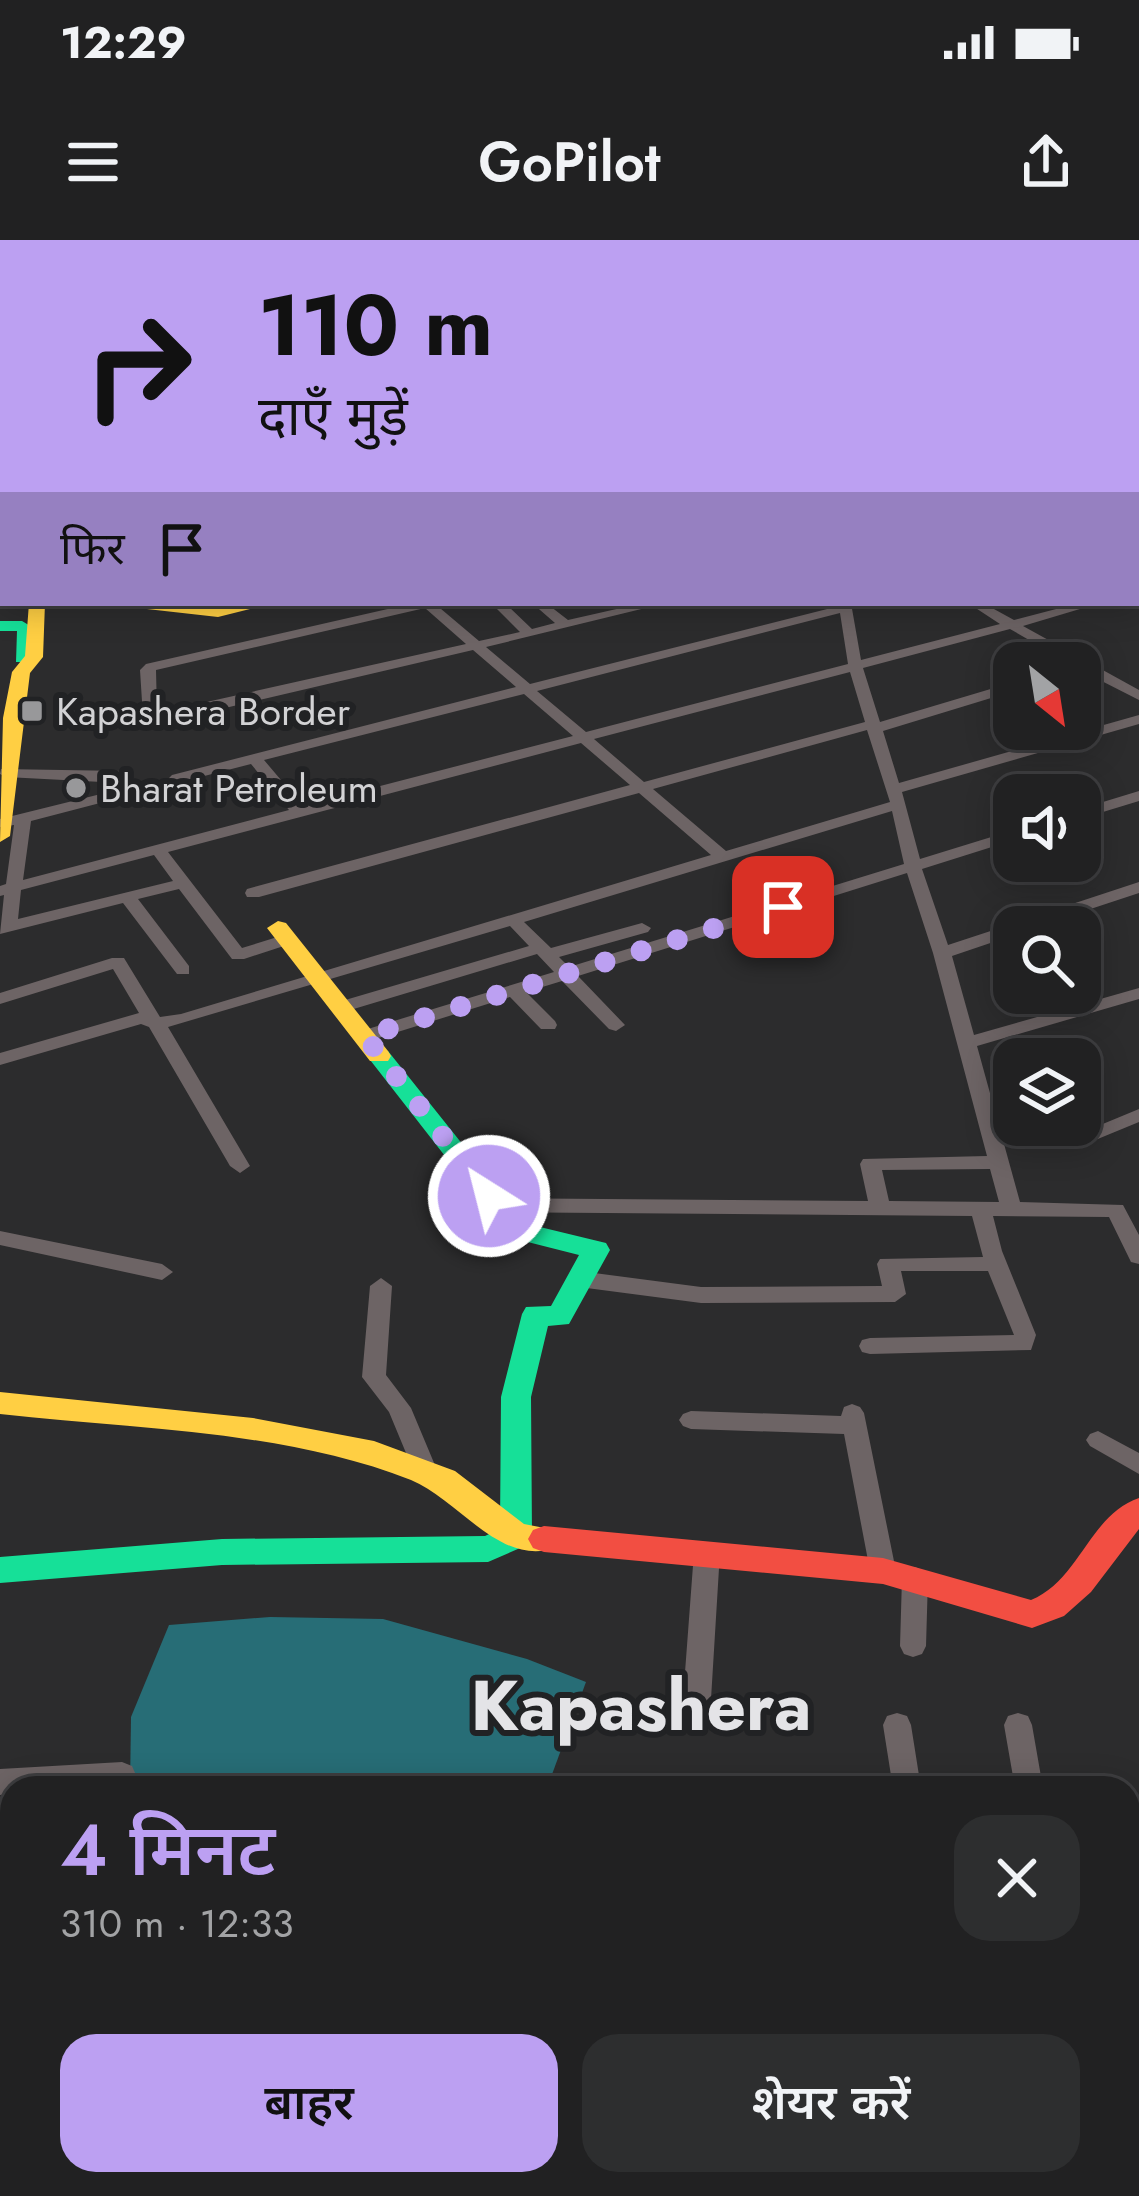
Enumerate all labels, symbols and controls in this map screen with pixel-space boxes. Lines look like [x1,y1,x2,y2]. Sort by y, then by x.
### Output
text: 12:29 [60,10,187,75]
text: GoPilot [478,123,661,201]
icon: menu [60,129,126,195]
icon: share [1013,129,1079,195]
text: 110 m [258,265,493,387]
icon: right [60,288,216,444]
text: दाएँ मुड़ें [258,377,408,455]
text: फिर [60,516,125,581]
icon: arrive [149,516,215,582]
north arrow [993,642,1101,750]
map controls [993,642,1101,1146]
place label: Kapashera Border [56,683,351,740]
marker: Kapashera Border [19,698,45,724]
place label: Bharat Petroleum [100,760,378,817]
button: sound [993,774,1101,882]
marker: Bharat Petroleum [63,775,89,801]
pin [732,856,834,958]
icon: arrive [750,874,816,940]
button: search [993,906,1101,1014]
button: layers [993,1038,1101,1146]
position arrow [426,1133,552,1259]
district label: Kapashera [471,1656,812,1756]
text: 4 मिनट [60,1798,275,1902]
button: close [954,1815,1080,1941]
text: 310 m · 12:33 [60,1895,294,1952]
button: बाहर [60,2034,558,2172]
button: शेयर करें [582,2034,1080,2172]

